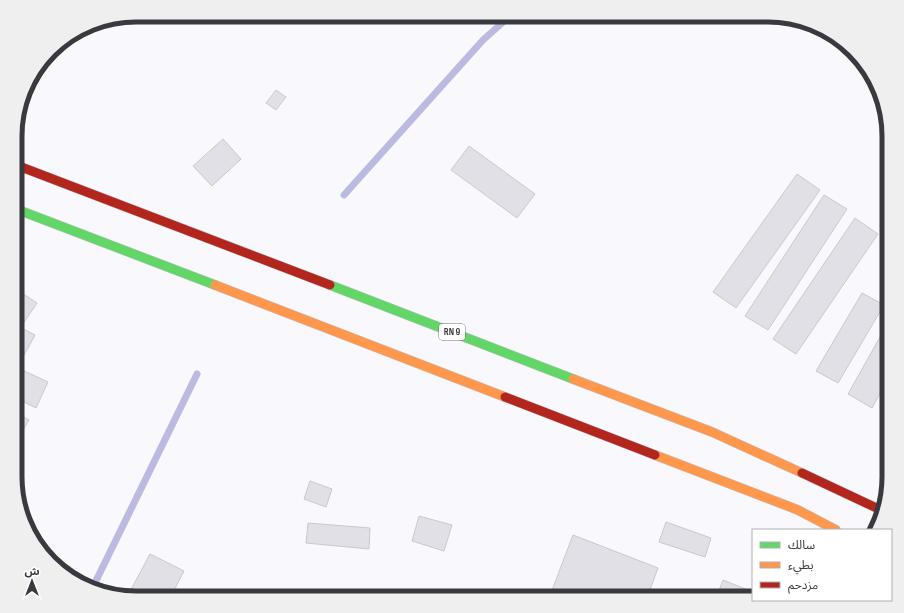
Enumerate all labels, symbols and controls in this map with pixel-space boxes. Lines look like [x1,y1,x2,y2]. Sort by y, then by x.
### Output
road number: RN 9 [439,324,465,340]
legend [752,529,892,601]
text: سالك [788,538,815,553]
text: بطيء [788,558,814,575]
north arrow [12,561,52,601]
text: ش [24,565,40,578]
text: مزدحم [788,578,818,594]

